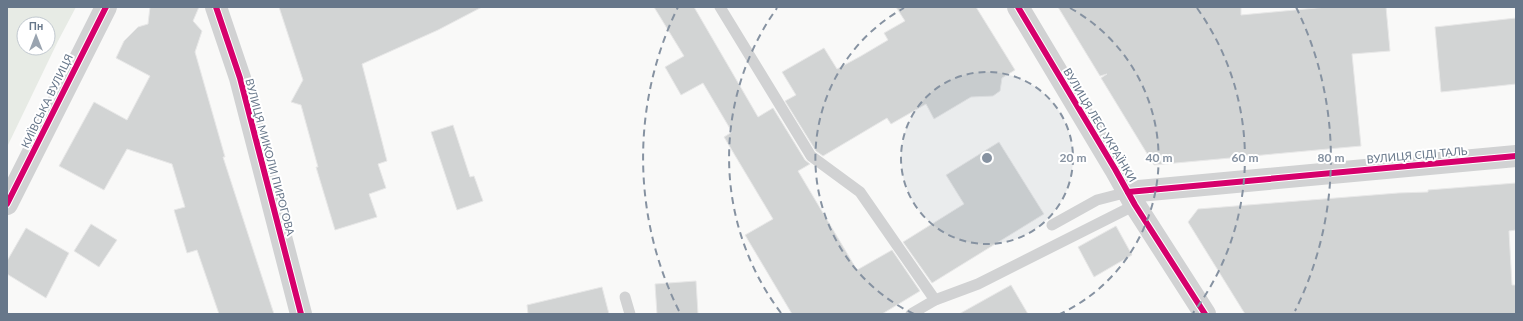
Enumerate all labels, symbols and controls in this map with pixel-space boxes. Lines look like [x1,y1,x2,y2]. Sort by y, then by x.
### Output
north arrow [16,16,56,56]
text: Пн [29,19,43,32]
street label: КИЇВСЬКА ВУЛИЦЯ [18,52,75,150]
street label: ВУЛИЦЯ ЛЕСІ УКРАЇНКИ [1061,65,1140,184]
street label: ВУЛИЦЯ МИКОЛИ ПИРОГОВА [243,77,298,238]
street label: ВУЛИЦЯ СІДІ ТАЛЬ [1366,144,1468,165]
text: 20 m [1060,150,1086,165]
text: 40 m [1146,150,1172,165]
text: 60 m [1232,150,1258,165]
text: 80 m [1318,150,1344,165]
centre of rings [980,151,994,165]

